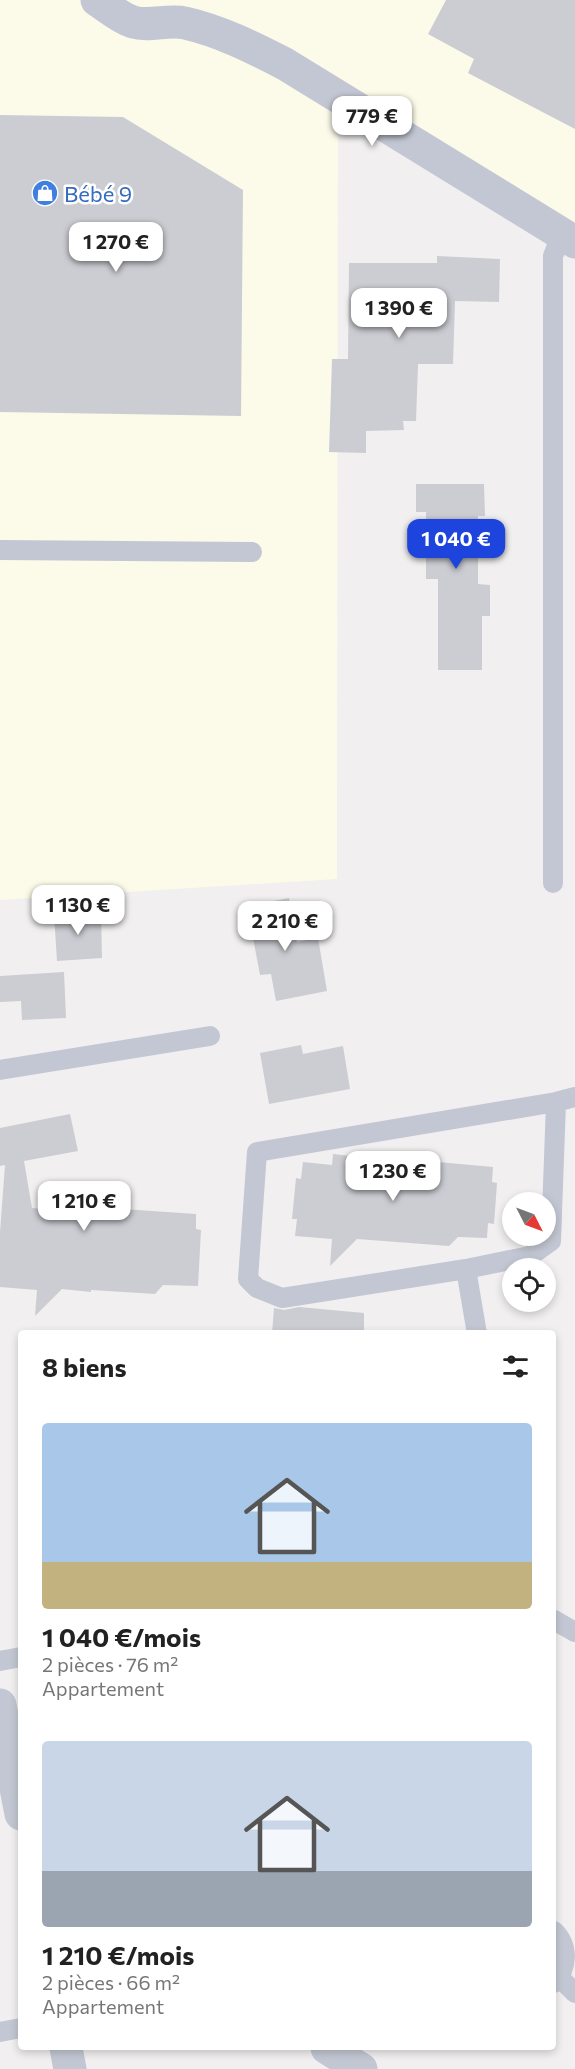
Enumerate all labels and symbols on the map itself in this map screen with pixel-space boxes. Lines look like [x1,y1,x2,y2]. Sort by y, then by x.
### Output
pin: 779 € [330,96,414,147]
shop icon: Bébé 9 [30,178,60,208]
place label: Bébé 9 [64,180,132,207]
pin: 1 270 € [61,222,171,273]
pin: 1 390 € [344,288,454,339]
pin: 1 040 € [401,519,511,570]
pin: 1 130 € [23,885,133,936]
pin: 2 210 € [230,901,340,952]
pin: 1 230 € [338,1151,448,1202]
pin: 1 210 € [29,1181,139,1232]
north arrow [502,1192,556,1246]

